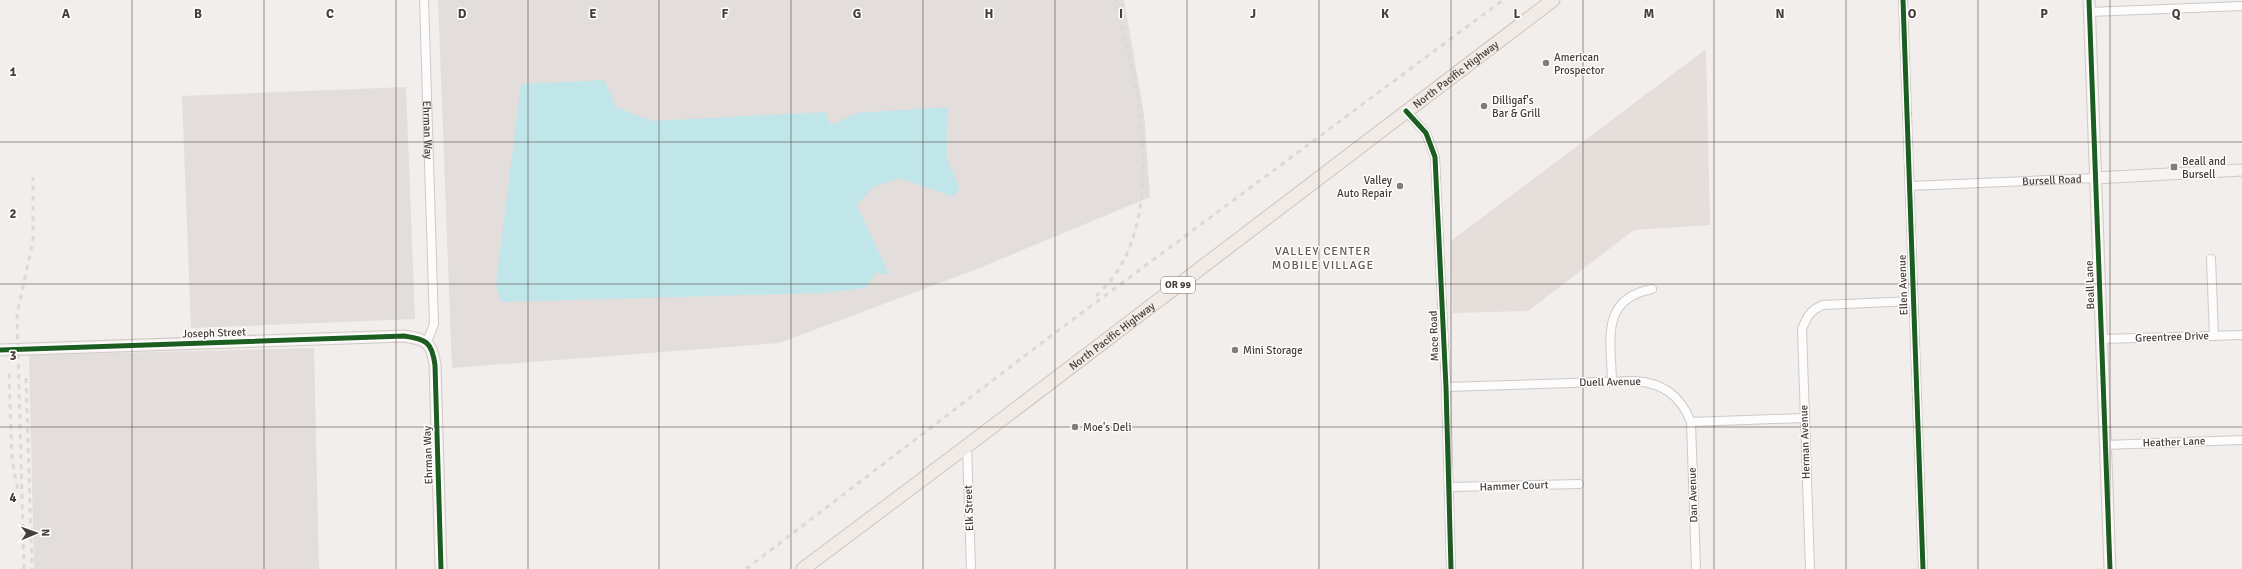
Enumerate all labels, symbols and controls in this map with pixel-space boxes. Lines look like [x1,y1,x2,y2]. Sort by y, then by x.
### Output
text: A [62,6,71,22]
text: B [194,6,202,22]
text: C [326,6,334,22]
text: D [458,6,467,22]
text: E [589,6,597,22]
text: F [722,6,729,22]
text: G [853,6,861,22]
text: H [985,6,993,22]
text: I [1119,6,1123,22]
text: J [1250,6,1256,22]
text: K [1381,6,1389,22]
text: L [1514,6,1521,22]
text: M [1644,6,1655,22]
text: N [1775,6,1785,22]
text: O [1908,6,1917,22]
text: P [2040,6,2048,22]
text: Q [2172,6,2181,22]
street label: North Pacific Highway [1410,37,1502,111]
place label: American Prospector [1554,51,1604,77]
marker: American Prospector [1541,58,1551,68]
text: 1 [9,64,17,80]
place label: Dilligaf's Bar & Grill [1492,94,1541,120]
street label: Ehrman Way [421,100,435,160]
marker: Dilligaf's Bar & Grill [1479,101,1489,111]
place label: Beall and Bursell [2182,155,2226,181]
marker: Beall and Bursell [2169,162,2179,172]
street label: Bursell Road [2022,172,2082,188]
place label: Valley Auto Repair [1337,174,1393,200]
marker: Valley Auto Repair [1395,181,1405,191]
text: 2 [9,206,17,222]
district label: VALLEY CENTER MOBILE VILLAGE [1272,244,1374,273]
street label: Ellen Avenue [1895,254,1911,316]
street label: Beall Lane [2083,260,2097,310]
road number: OR 99 [1161,277,1195,293]
street label: North Pacific Highway [1066,299,1158,372]
street label: Mace Road [1427,310,1441,362]
street label: Joseph Street [182,325,246,341]
street label: Greentree Drive [2135,329,2209,345]
place label: Mini Storage [1243,344,1303,357]
marker: Mini Storage [1230,345,1240,355]
text: 3 [9,348,17,364]
street label: Duell Avenue [1579,375,1641,389]
street label: Herman Avenue [1797,405,1813,479]
place label: Moe's Deli [1083,421,1131,434]
marker: Moe's Deli [1070,422,1080,432]
street label: Ehrman Way [420,425,436,484]
street label: Heather Lane [2142,434,2206,450]
street label: Dan Avenue [1686,467,1700,523]
street label: Hammer Court [1479,478,1549,494]
street label: Elk Street [962,485,976,531]
text: 4 [9,490,17,506]
north arrow [16,513,56,553]
text: N [39,529,52,537]

